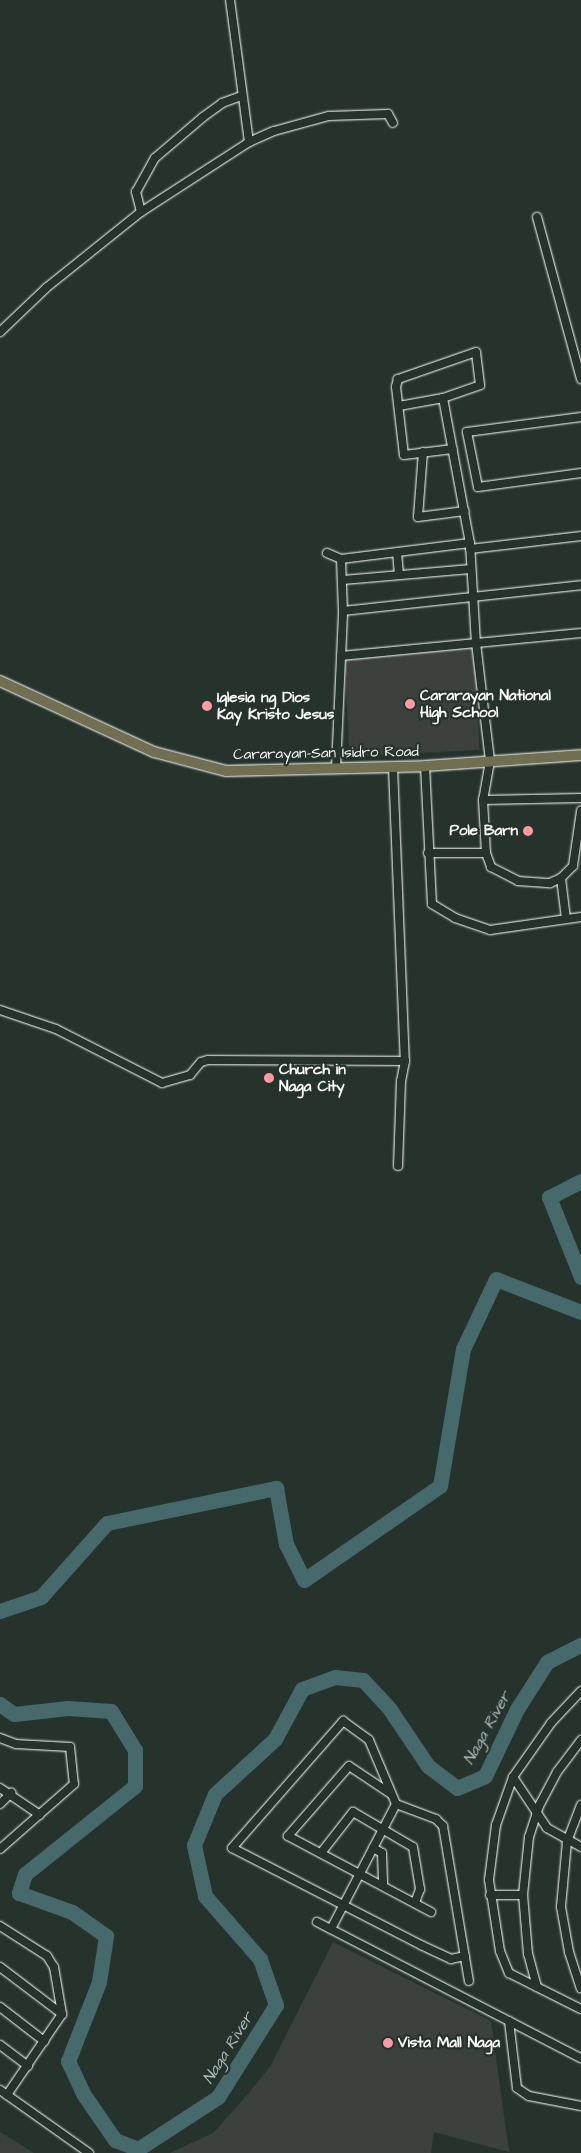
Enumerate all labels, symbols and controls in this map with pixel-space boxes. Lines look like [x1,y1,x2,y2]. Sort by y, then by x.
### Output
place label: Cararayan National High School [420,686,551,721]
place label: Iglesia ng Dios Kay Kristo Jesus [217,688,334,723]
marker: Cararayan National High School [404,698,416,710]
marker: Iglesia ng Dios Kay Kristo Jesus [201,700,213,712]
street label: Cararayan-San Isidro Road [233,742,419,764]
place label: Pole Barn [449,822,518,840]
marker: Pole Barn [522,825,534,837]
place label: Church in Naga City [279,1060,346,1095]
marker: Church in Naga City [263,1072,275,1084]
water label: Naga River [459,1688,515,1768]
water label: Naga River [199,2009,257,2087]
place label: Vista Mall Naga [398,2034,500,2052]
marker: Vista Mall Naga [382,2037,394,2049]

